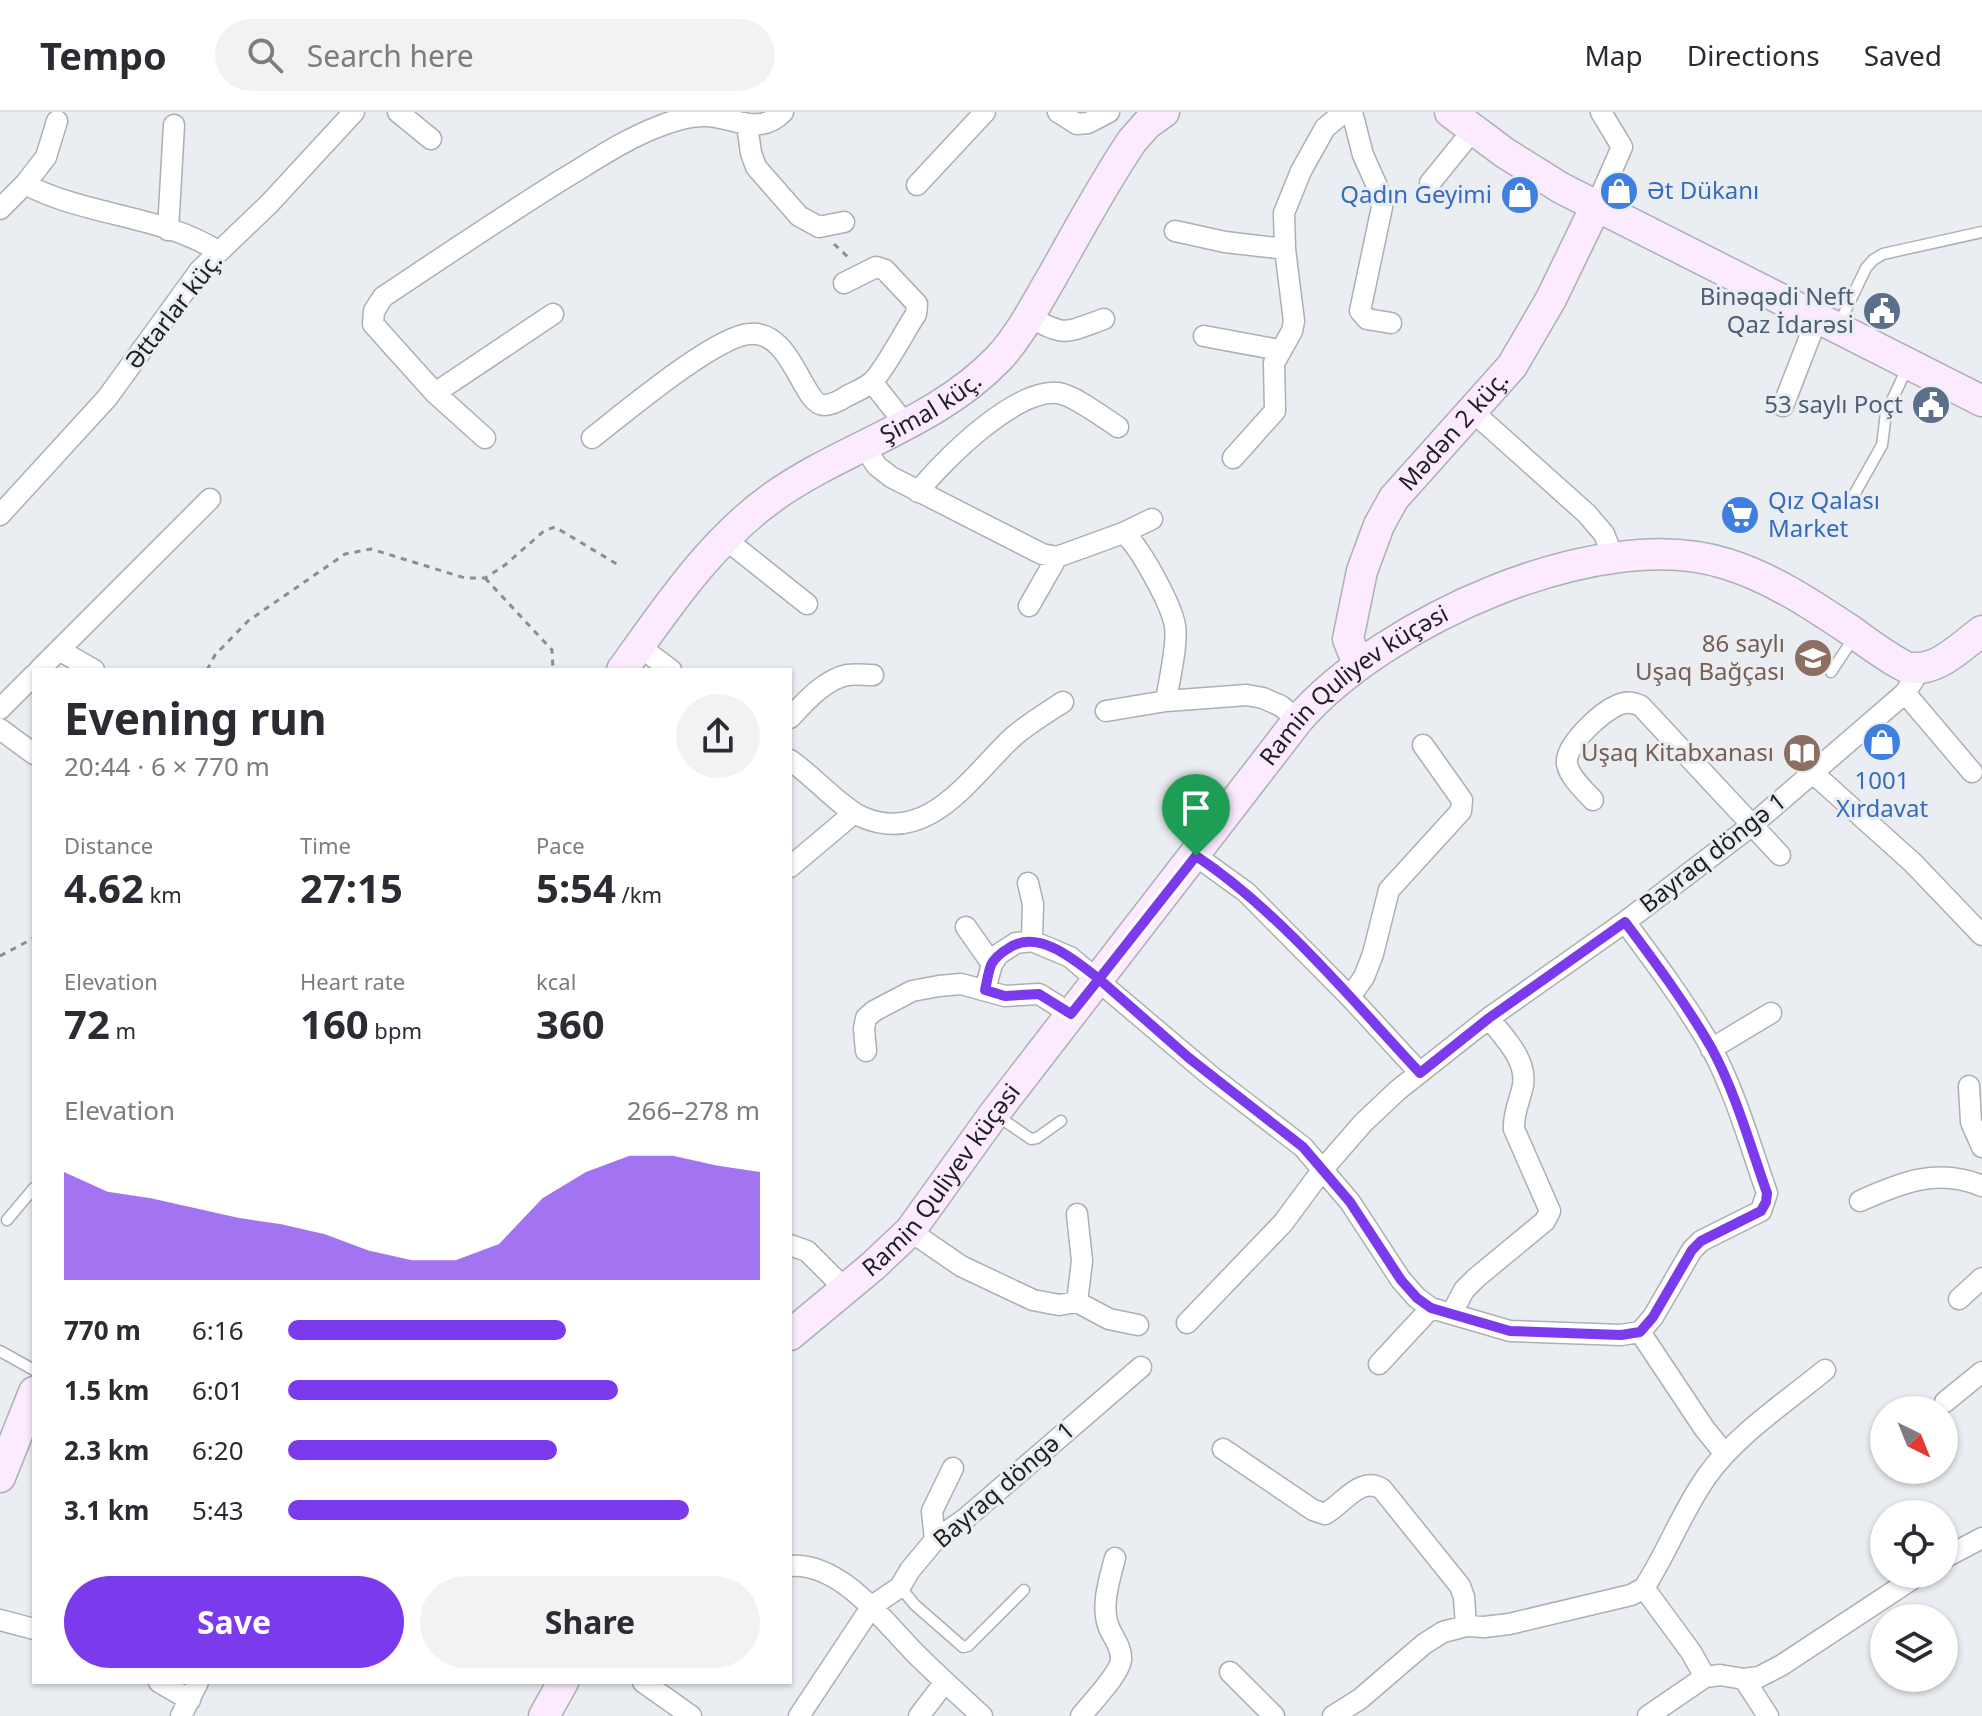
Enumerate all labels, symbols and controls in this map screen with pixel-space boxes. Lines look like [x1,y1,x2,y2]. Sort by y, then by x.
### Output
search box [215,19,775,91]
text: Tempo [40,29,167,81]
icon: search [243,33,287,77]
text: Search here [307,35,474,76]
text: Map [1584,36,1643,74]
text: Directions [1687,36,1820,74]
text: Saved [1864,36,1942,74]
shop icon: Ət Dükanı [1598,170,1640,212]
place label: Ət Dükanı [1647,173,1759,206]
shop icon: Qadın Geyimi [1499,174,1541,216]
place label: Qadın Geyimi [1340,177,1492,210]
street label: Əttarlar küç. [117,245,229,375]
place label: Binəqədi Neft Qaz İdarəsi [1700,279,1854,340]
public building icon: Binəqədi Neft Qaz İdarəsi [1861,290,1903,332]
street label: Mədən 2 küç. [1390,363,1515,497]
street label: Şimal küç. [874,364,988,450]
public building icon: 53 saylı Poçt [1910,384,1952,426]
place label: 53 saylı Poçt [1764,387,1903,420]
place label: Qız Qalası Market [1768,483,1880,544]
supermarket icon: Qız Qalası Market [1719,494,1761,536]
street label: Ramin Quliyev küçəsi [1251,596,1453,772]
place label: 86 saylı Uşaq Bağçası [1635,626,1785,687]
school or university icon: 86 saylı Uşaq Bağçası [1792,637,1834,679]
text: Evening run [64,688,327,748]
button: share [676,694,760,778]
shop icon: 1001 Xırdavat [1861,721,1903,763]
library icon: Uşaq Kitabxanası [1781,732,1823,774]
place label: Uşaq Kitabxanası [1581,735,1774,768]
text: 20:44 · 6 × 770 m [64,748,270,784]
place label: 1001 Xırdavat [1836,763,1928,824]
pin [1162,774,1230,856]
street label: Bayraq döngə 1 [1632,784,1792,919]
icon: arrive [1174,786,1218,830]
text: Distance [64,830,153,860]
text: Time [300,830,351,860]
text: Pace [536,830,585,860]
text: 4.62 [64,860,144,915]
text: 27:15 [300,860,403,915]
text: 5:54 [536,860,616,915]
text: km [144,879,182,909]
text: /km [616,879,662,909]
text: Elevation [64,966,158,996]
text: Heart rate [300,966,405,996]
text: kcal [536,966,576,996]
text: 72 [64,996,110,1051]
text: 160 [300,996,369,1051]
text: 360 [536,996,605,1051]
text: m [110,1015,136,1045]
text: bpm [369,1015,422,1045]
street label: Ramin Quliyev küçəsi [854,1076,1027,1283]
text: Elevation [64,1092,175,1128]
text: 266–278 m [627,1092,760,1128]
text: 770 m [64,1312,141,1348]
text: 6:16 [192,1312,244,1348]
text: 1.5 km [64,1372,149,1408]
text: 6:01 [192,1372,244,1408]
north arrow [1870,1396,1958,1484]
map controls [1870,1396,1958,1692]
street label: Bayraq döngə 1 [925,1413,1081,1555]
text: 2.3 km [64,1432,149,1468]
text: 6:20 [192,1432,244,1468]
text: 3.1 km [64,1492,149,1528]
text: 5:43 [192,1492,244,1528]
button: locate [1870,1500,1958,1588]
button: Save [64,1576,404,1668]
button: Share [420,1576,760,1668]
button: layers [1870,1604,1958,1692]

